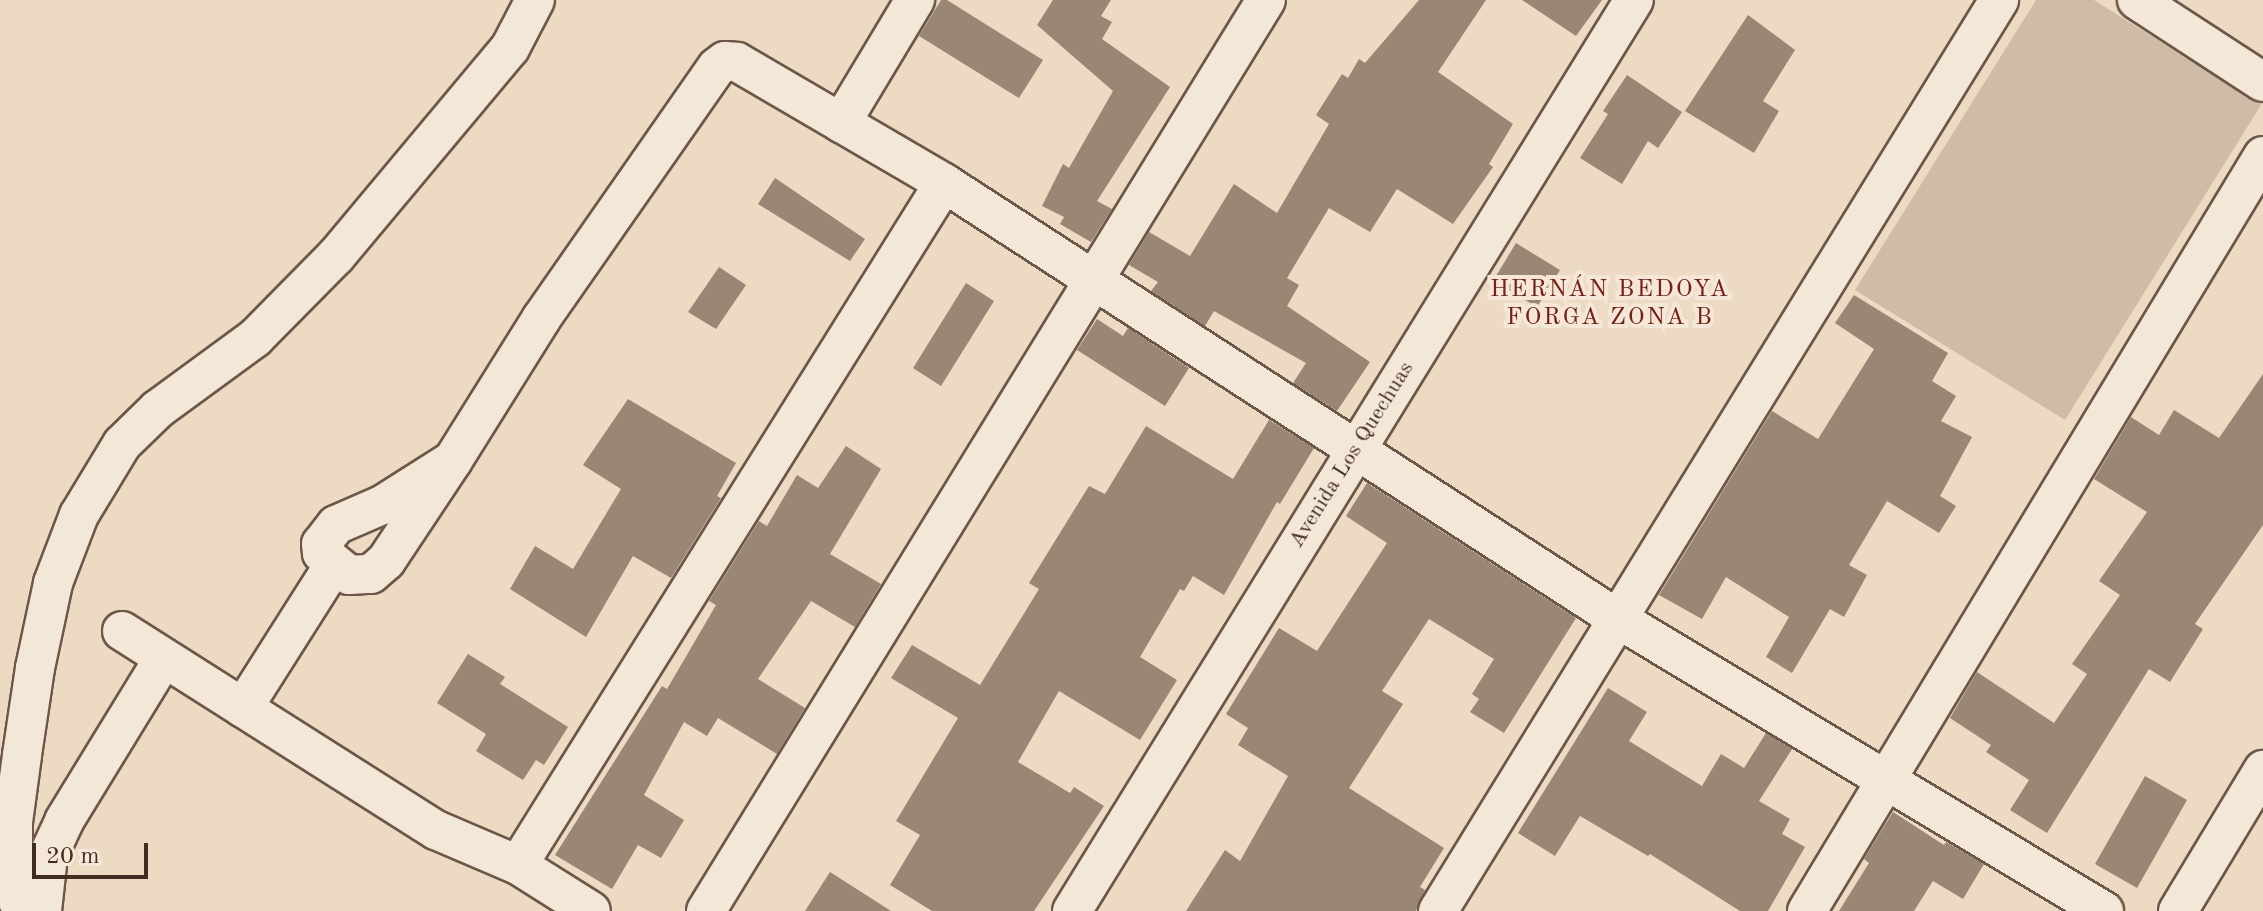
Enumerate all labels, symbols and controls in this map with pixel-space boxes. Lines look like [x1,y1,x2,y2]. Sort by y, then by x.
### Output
district label: HERNÁN BEDOYA FORGA ZONA B [1490,277,1730,333]
street label: Avenida Los Quechuas [1284,357,1420,553]
scale bar [36,827,152,877]
text: 20 m [46,845,100,869]

